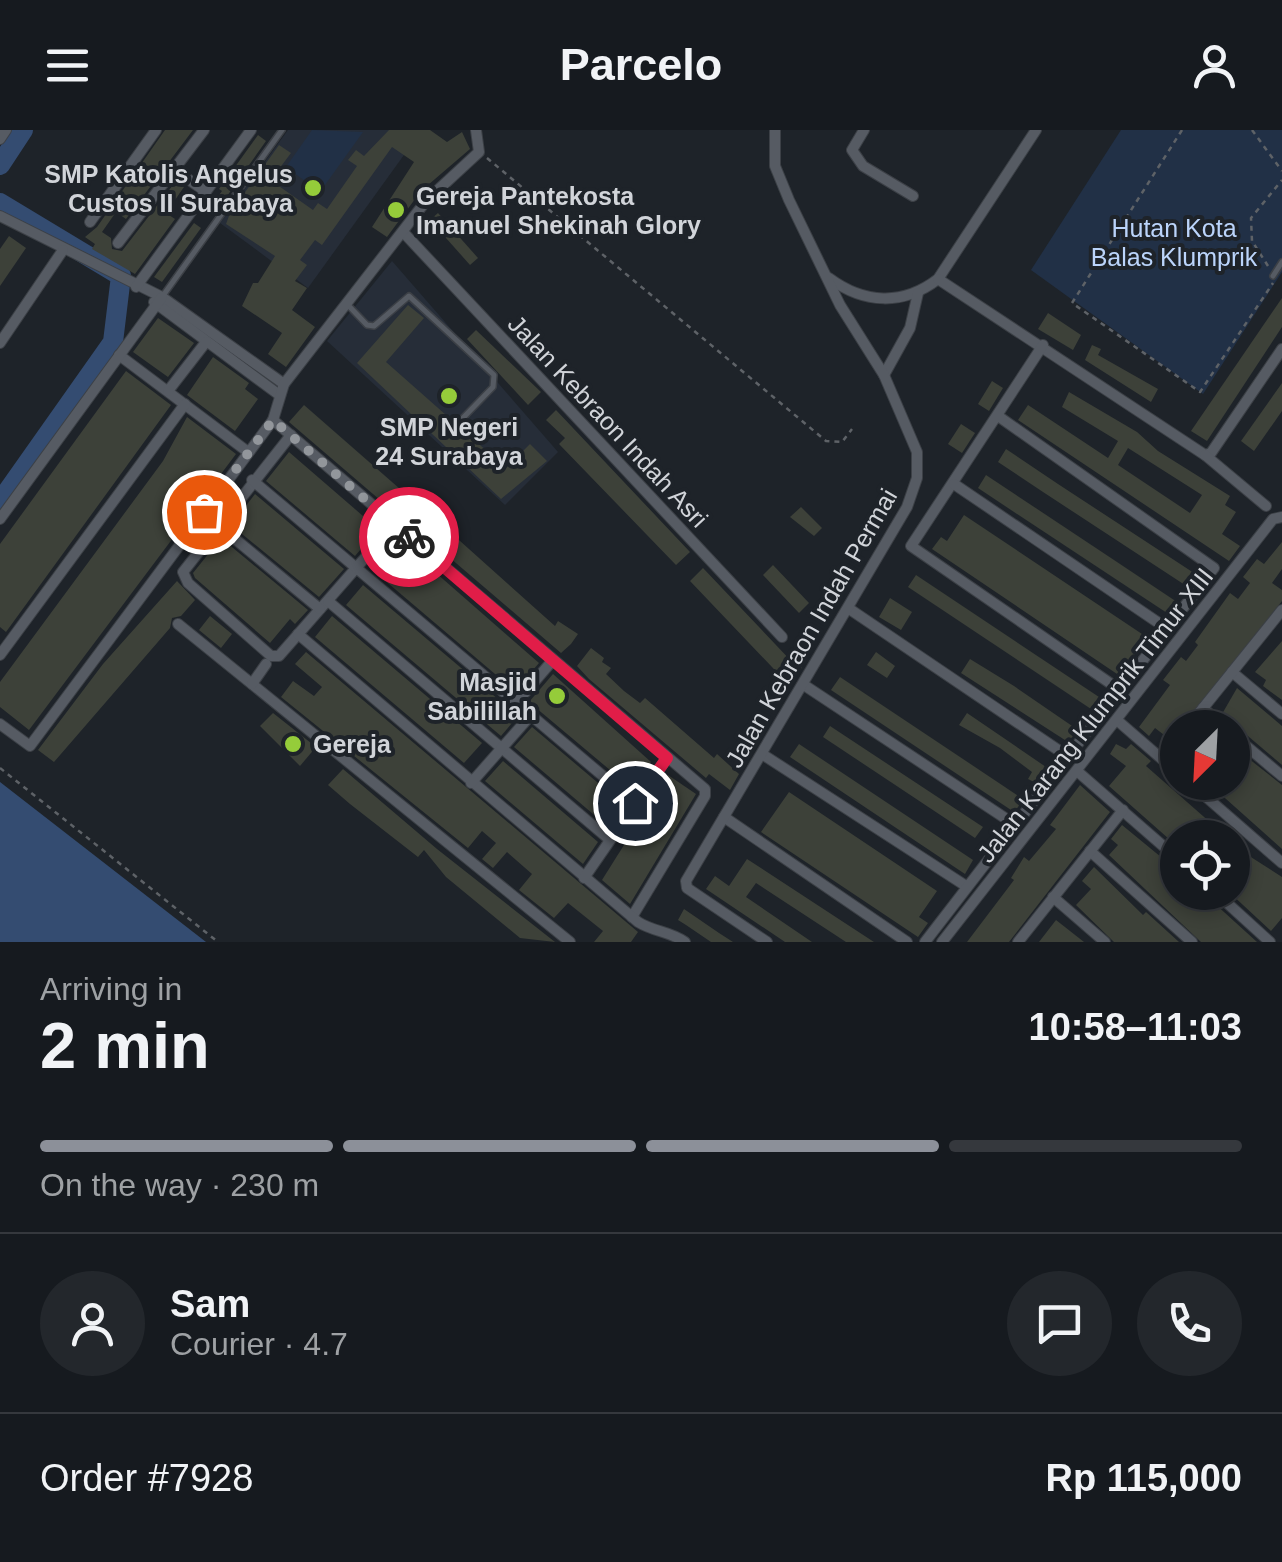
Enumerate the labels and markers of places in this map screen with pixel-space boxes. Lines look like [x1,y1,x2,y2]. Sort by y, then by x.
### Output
place label: SMP Katolis Angelus Custos II Surabaya [44,160,294,217]
marker: SMP Katolis Angelus Custos II Surabaya [302,177,324,199]
place label: Gereja Pantekosta Imanuel Shekinah Glory [416,182,701,239]
marker: Gereja Pantekosta Imanuel Shekinah Glory [385,199,407,221]
marker: SMP Negeri 24 Surabaya [438,385,460,407]
place label: SMP Negeri 24 Surabaya [375,413,524,470]
pin [162,470,247,555]
place label: Masjid Sabilillah [427,668,537,725]
marker: Masjid Sabilillah [546,685,568,707]
place label: Gereja [313,730,392,758]
marker: Gereja [282,733,304,755]
pin [593,761,678,846]

